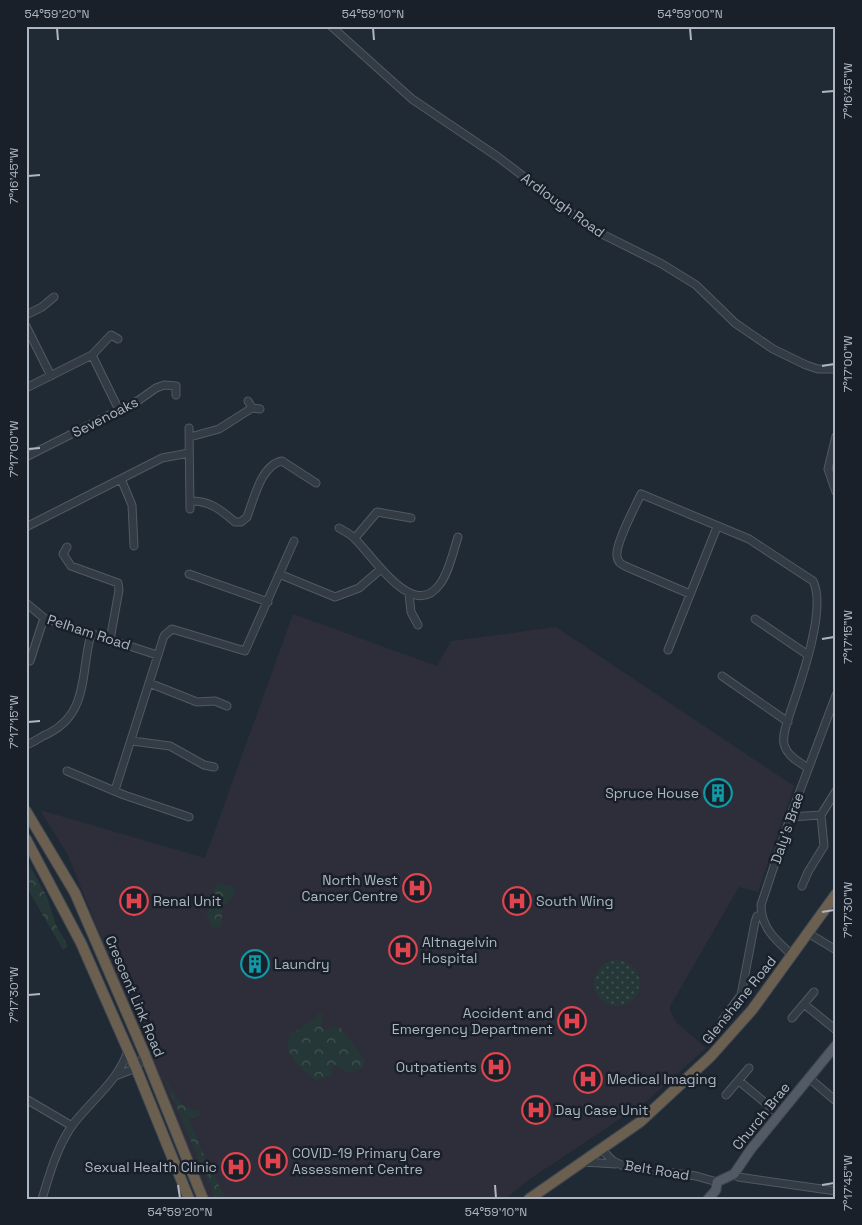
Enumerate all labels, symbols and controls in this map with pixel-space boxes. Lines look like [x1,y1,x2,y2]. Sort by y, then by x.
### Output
text: 54°59'20"N [25,6,89,22]
text: 54°59'10"N [342,6,404,22]
text: 54°59'00"N [657,6,723,22]
text: 7°16'45"W [840,62,856,119]
text: 7°16'45"W [6,147,22,204]
street label: Ardlough Road [518,169,608,241]
text: 7°17'00"W [840,335,856,393]
street label: Sevenoaks [69,393,141,441]
text: 7°17'00"W [6,420,22,478]
street label: Pelham Road [45,610,133,654]
text: 7°17'15"W [840,610,856,664]
text: 7°17'15"W [6,695,22,749]
building icon: Spruce House [703,778,733,808]
place label: Spruce House [605,784,699,802]
street label: Daly's Brae [766,790,808,866]
place label: North West Cancer Centre [301,871,398,905]
hospital icon: North West Cancer Centre [402,873,432,903]
text: 7°17'30"W [840,881,856,938]
hospital icon: Renal Unit [119,886,149,916]
hospital icon: South Wing [502,886,532,916]
place label: Renal Unit [153,892,222,910]
place label: South Wing [536,892,614,910]
street label: Crescent Link Road [101,933,169,1059]
place label: Altnagelvin Hospital [422,933,497,967]
hospital icon: Altnagelvin Hospital [388,935,418,965]
building icon: Laundry [240,949,270,979]
street label: Glenshane Road [698,952,780,1048]
place label: Laundry [274,955,330,973]
text: 7°17'30"W [6,966,22,1023]
place label: Accident and Emergency Department [392,1004,553,1038]
hospital icon: Accident and Emergency Department [557,1006,587,1036]
hospital icon: Outpatients [481,1052,511,1082]
place label: Outpatients [396,1058,477,1076]
hospital icon: Medical Imaging [573,1064,603,1094]
place label: Medical Imaging [607,1070,717,1088]
street label: Church Brae [728,1078,794,1154]
hospital icon: Day Case Unit [521,1095,551,1125]
place label: Day Case Unit [555,1101,648,1119]
place label: COVID-19 Primary Care Assessment Centre [292,1144,441,1178]
hospital icon: COVID-19 Primary Care Assessment Centre [258,1146,288,1176]
hospital icon: Sexual Health Clinic [221,1152,251,1182]
text: 7°17'45"W [840,1155,856,1211]
street label: Belt Road [623,1156,691,1184]
place label: Sexual Health Clinic [85,1158,217,1176]
text: 54°59'20"N [148,1204,212,1220]
text: 54°59'10"N [465,1204,527,1220]

